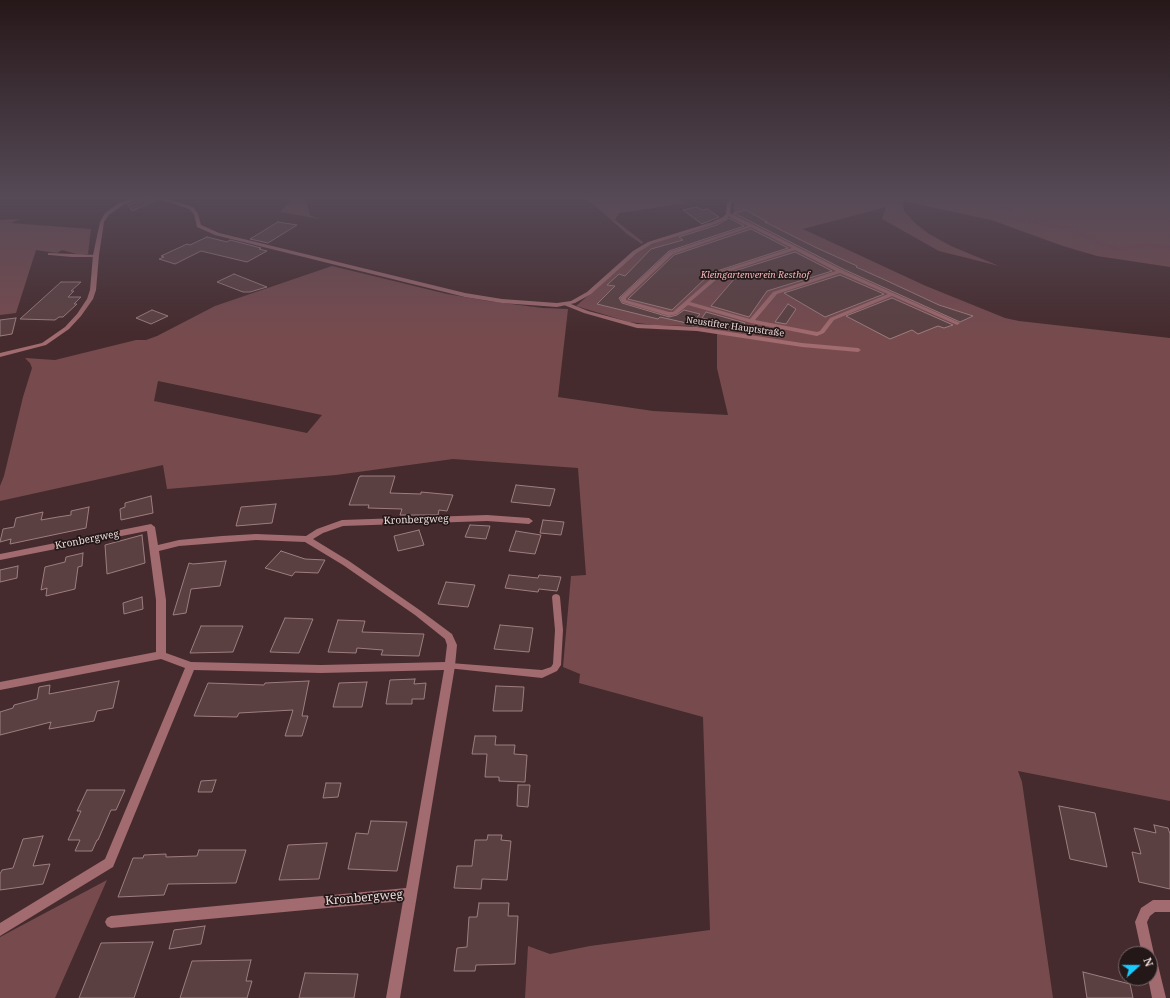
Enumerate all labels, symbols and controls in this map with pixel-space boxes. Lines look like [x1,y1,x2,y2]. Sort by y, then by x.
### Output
park label: Kleingartenverein Resthof [701,270,809,280]
street label: Neustifter Hauptstraße [685,315,785,339]
street label: Kronbergweg [383,513,449,527]
street label: Kronbergweg [54,528,120,552]
street label: Kronbergweg [325,887,403,909]
north arrow [1118,946,1158,986]
text: N [1140,955,1157,969]

